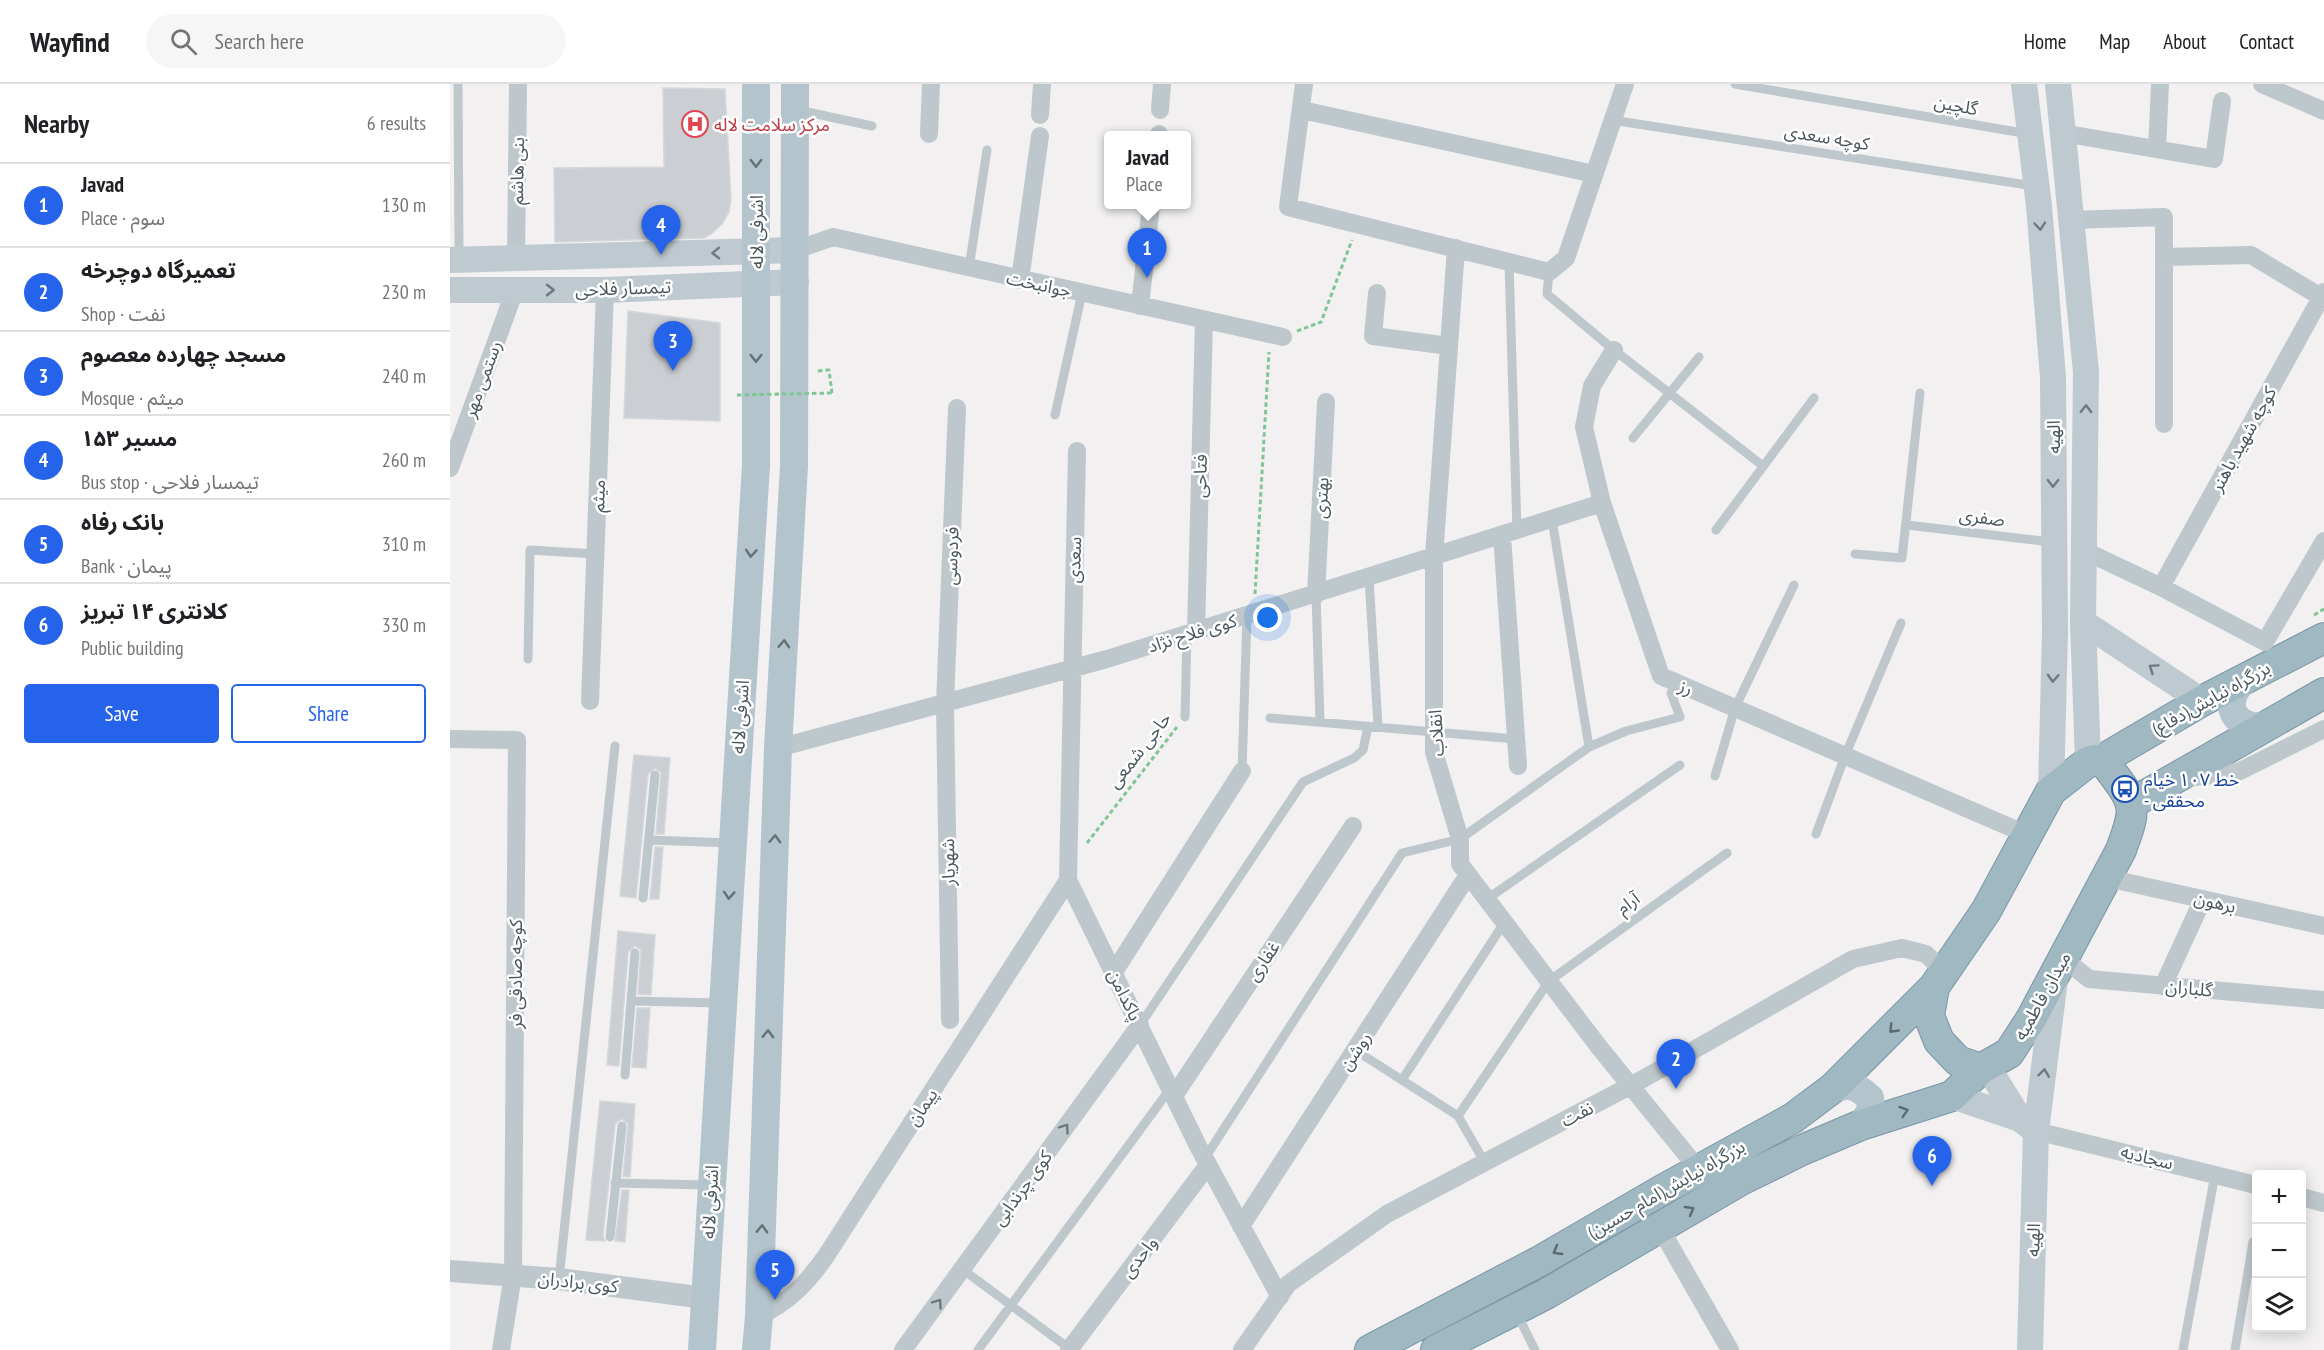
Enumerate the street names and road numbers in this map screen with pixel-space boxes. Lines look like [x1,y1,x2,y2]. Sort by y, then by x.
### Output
street label: گلچین [1932,90,1980,120]
street label: کوچه سعدی [1783,119,1872,155]
street label: بنی هاشم [505,137,531,205]
street label: اشرفی لاله [745,195,768,269]
street label: جوانبخت [1005,266,1073,302]
street label: تیمسار فلاحی [575,275,671,301]
street label: رستمی مهر [457,337,507,421]
street label: کوچه شهید باهنر [2204,382,2282,496]
street label: الهیه [2042,420,2065,454]
street label: فتاحی [1188,454,1212,498]
street label: بهتری [1308,477,1334,519]
street label: میثم [586,479,612,513]
street label: صفری [1958,503,2006,531]
street label: فردوسی [938,526,964,586]
street label: سعدی [1062,536,1086,584]
street label: کوی فلاح نژاد [1145,608,1240,659]
street label: بزرگراه نیایش(دفاع) [2148,656,2276,743]
street label: رز [1675,673,1697,700]
street label: اشرفی لاله [726,679,754,755]
street label: حاجی شمعی [1102,707,1176,793]
street label: انقلاب [1423,709,1449,757]
street label: شهریار [936,838,960,887]
street label: آرام [1612,886,1647,922]
street label: برهون [2192,886,2238,918]
street label: کوچه صادقی فر [504,919,527,1030]
street label: غفاری [1241,937,1285,985]
street label: میدان فاطمیه [2008,948,2076,1044]
street label: پاکدامن [1103,965,1147,1025]
street label: گلباران [2165,974,2214,1002]
street label: روشن [1334,1027,1376,1075]
street label: پیمان [901,1084,943,1130]
street label: نفت [1557,1096,1597,1132]
street label: بزرگراه نیایش(امام حسین) [1583,1135,1750,1246]
street label: سجادیه [2118,1139,2176,1175]
street label: کوی چرندابی [987,1145,1057,1230]
street label: اشرفی لاله [697,1164,723,1240]
street label: الهیه [2021,1223,2045,1257]
street label: واحدی [1116,1232,1162,1282]
street label: کوی برادران [537,1266,620,1298]

